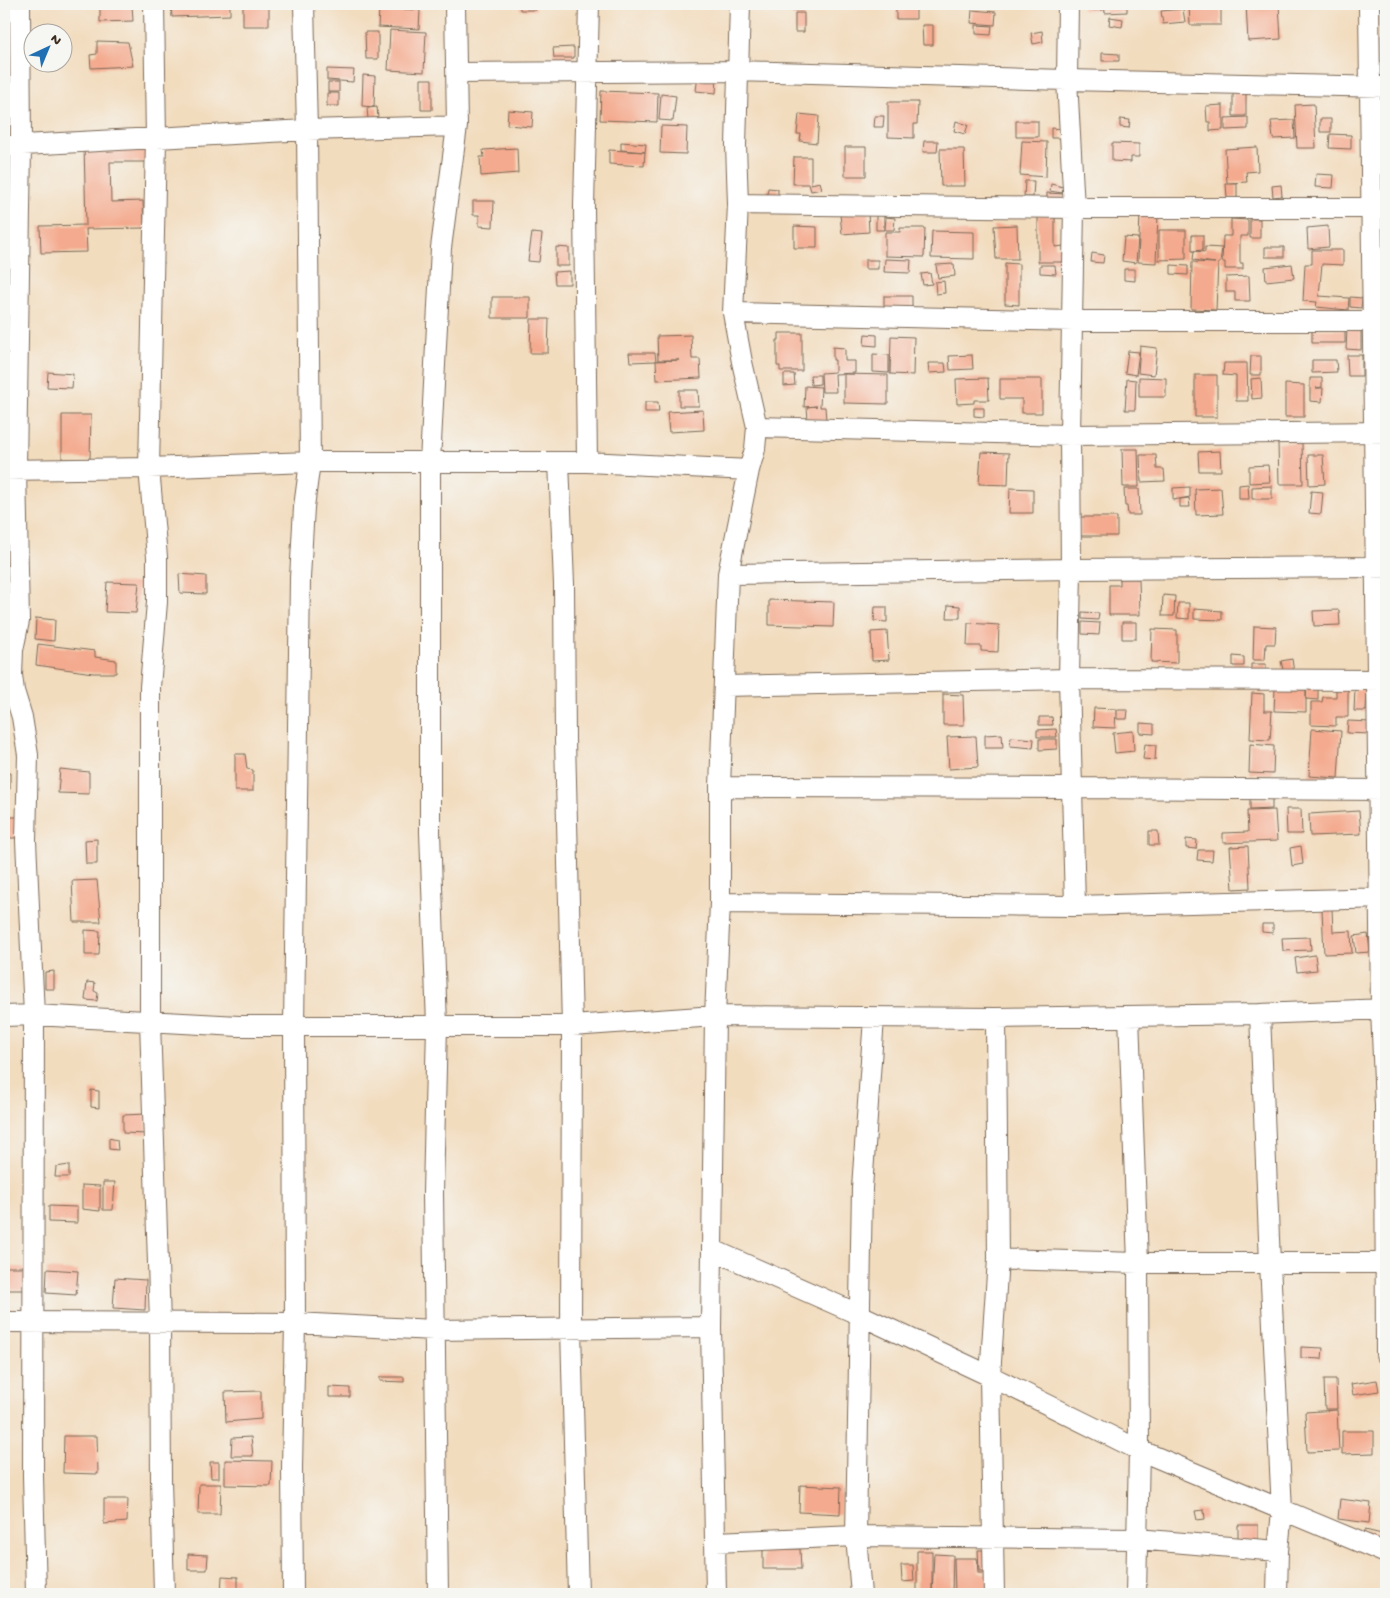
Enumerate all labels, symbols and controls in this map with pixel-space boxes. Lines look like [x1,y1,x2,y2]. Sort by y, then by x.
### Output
north arrow [22,22,72,72]
text: N [46,31,64,50]

